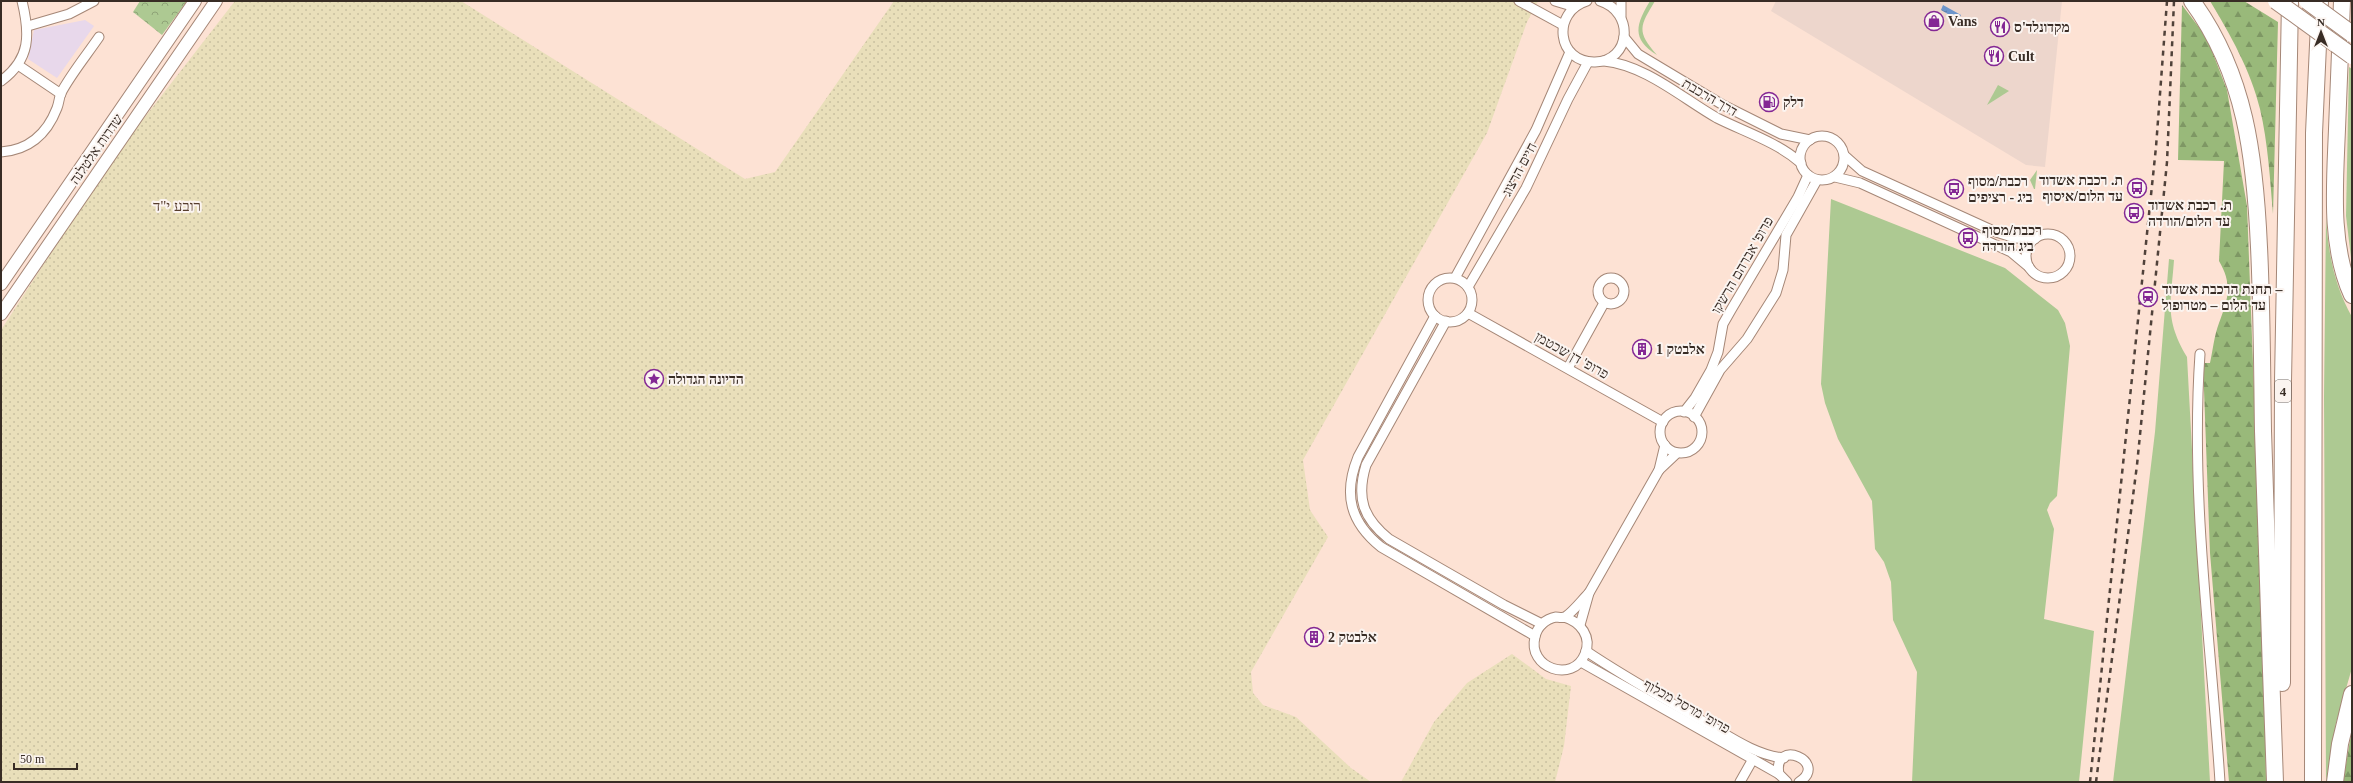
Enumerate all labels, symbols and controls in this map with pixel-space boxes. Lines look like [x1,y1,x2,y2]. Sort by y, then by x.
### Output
shop icon: Vans [1923,10,1945,32]
north arrow [2301,12,2341,52]
place label: Vans [1948,14,1978,29]
restaurant icon: מקדונלד'ס [1989,16,2011,38]
text: N [2317,16,2325,28]
place label: מקדונלד'ס [2014,20,2070,35]
restaurant icon: Cult [1983,45,2005,67]
place label: Cult [2008,49,2035,64]
street label: דרך הרכבת [1680,76,1740,119]
fuel station icon: דלק [1758,91,1780,113]
place label: דלק [1783,95,1804,110]
street label: שדרות אלטלנה [67,111,126,187]
street label: חיים הרצוג [1499,140,1540,199]
place label: ת. רכבת אשדוד עד הלום/איסוף [2039,173,2123,204]
place label: רכבת/מסוף ביג - רציפים [1968,174,2033,205]
bus stop icon: ת. רכבת אשדוד עד הלום/איסוף [2126,177,2148,199]
bus stop icon: רכבת/מסוף ביג - רציפים [1943,178,1965,200]
district label: רובע י"ד [153,198,201,214]
place label: ת. רכבת אשדוד עד הלום/הורדה [2148,198,2232,229]
bus stop icon: ת. רכבת אשדוד עד הלום/הורדה [2123,202,2145,224]
street label: פרופ' אברהם הרשקו [1709,214,1776,316]
place label: רכבת/מסוף ביג הורדה [1982,223,2042,254]
bus stop icon: רכבת/מסוף ביג הורדה [1957,227,1979,249]
place label: תחנת הרכבת אשדוד – עד הלום – מטרופול [2161,282,2283,313]
station icon: תחנת הרכבת אשדוד – עד הלום – מטרופול [2137,286,2159,308]
street label: פרופ' דן שכטמן [1532,329,1611,382]
building icon: אלבטק 1 [1631,338,1653,360]
place label: אלבטק 1 [1656,342,1705,357]
place icon: הדיונה הגדולה [643,368,665,390]
place label: הדיונה הגדולה [668,372,744,387]
road number: 4 [2275,380,2291,402]
building icon: אלבטק 2 [1303,626,1325,648]
place label: אלבטק 2 [1328,630,1377,645]
street label: פרופ' מרסל מכלוף [1641,676,1733,736]
scale bar [14,745,77,771]
text: 50 m [20,752,45,766]

